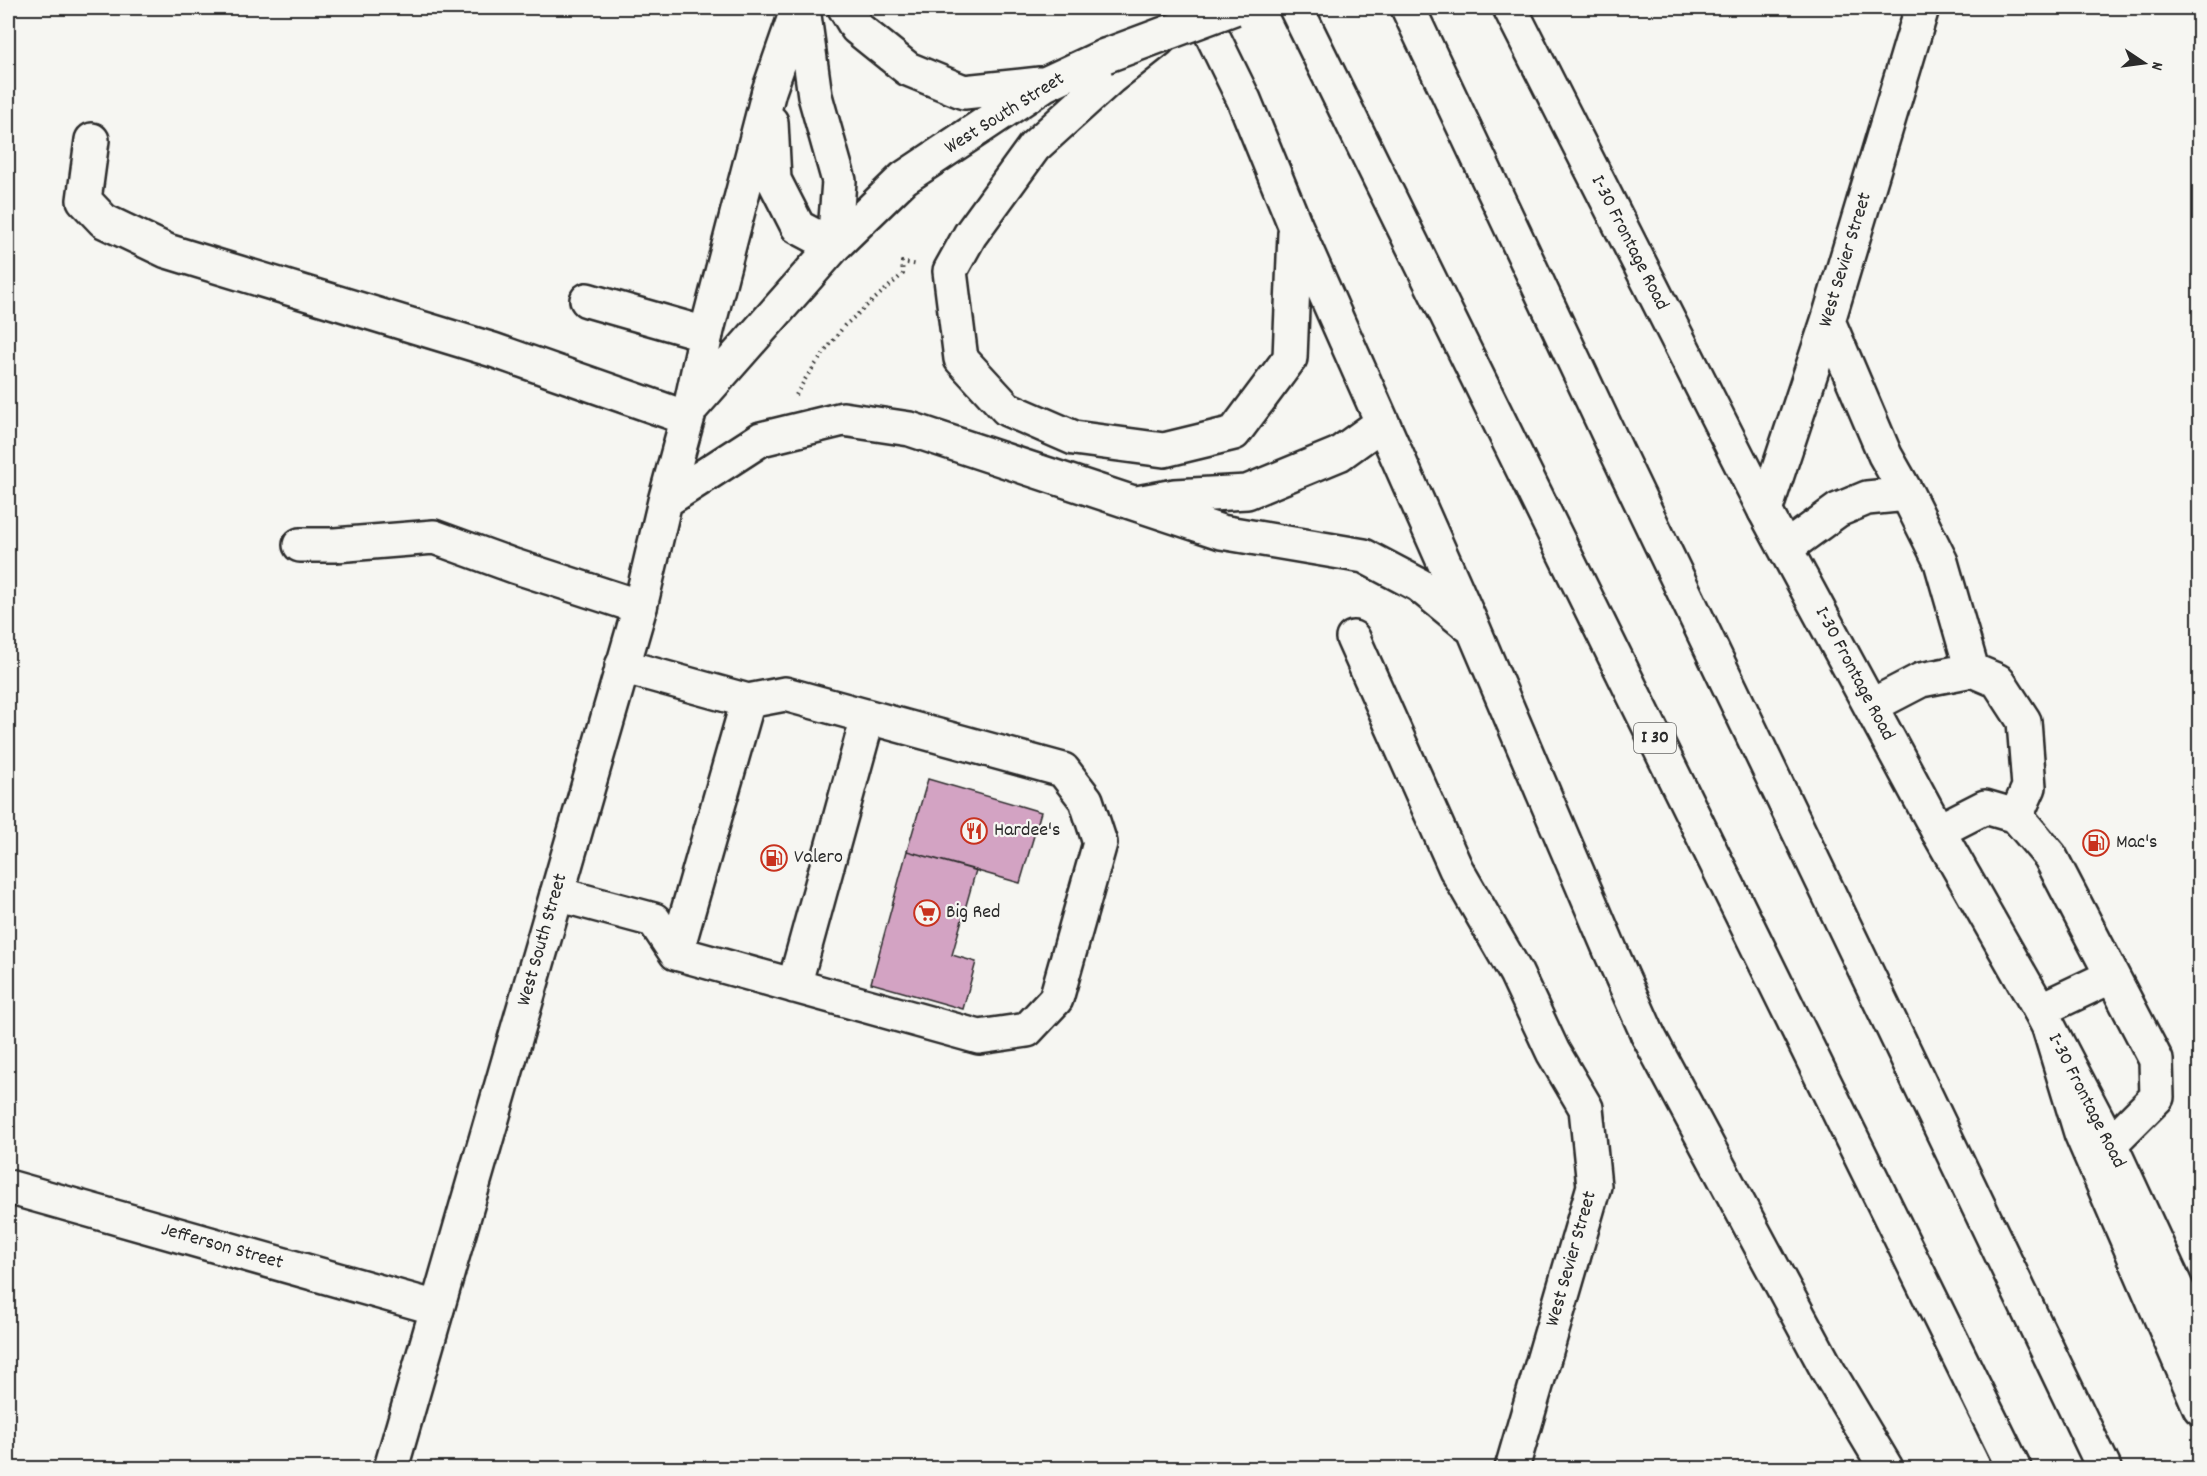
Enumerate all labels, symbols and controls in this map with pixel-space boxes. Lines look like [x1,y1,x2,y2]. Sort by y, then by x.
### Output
north arrow [2114,33,2174,93]
text: N [2144,59,2168,72]
street label: West South Street [940,66,1070,162]
street label: I-30 Frontage Road [1583,171,1675,315]
street label: West Sevier Street [1812,189,1880,331]
street label: I-30 Frontage Road [1807,602,1901,746]
road number: I 30 [1634,723,1676,753]
restaurant icon: Hardee's [959,816,989,846]
place label: Hardee's [994,817,1060,845]
fuel station icon: Mac's [2081,828,2111,858]
place label: Mac's [2116,829,2158,857]
fuel station icon: Valero [759,843,789,873]
place label: Valero [794,844,843,872]
street label: West South Street [511,870,575,1010]
supermarket icon: Big Red [912,898,942,928]
place label: Big Red [946,899,1000,927]
street label: I-30 Frontage Road [2040,1029,2132,1173]
street label: West Sevier Street [1539,1188,1605,1330]
street label: Jefferson Street [158,1216,286,1278]

